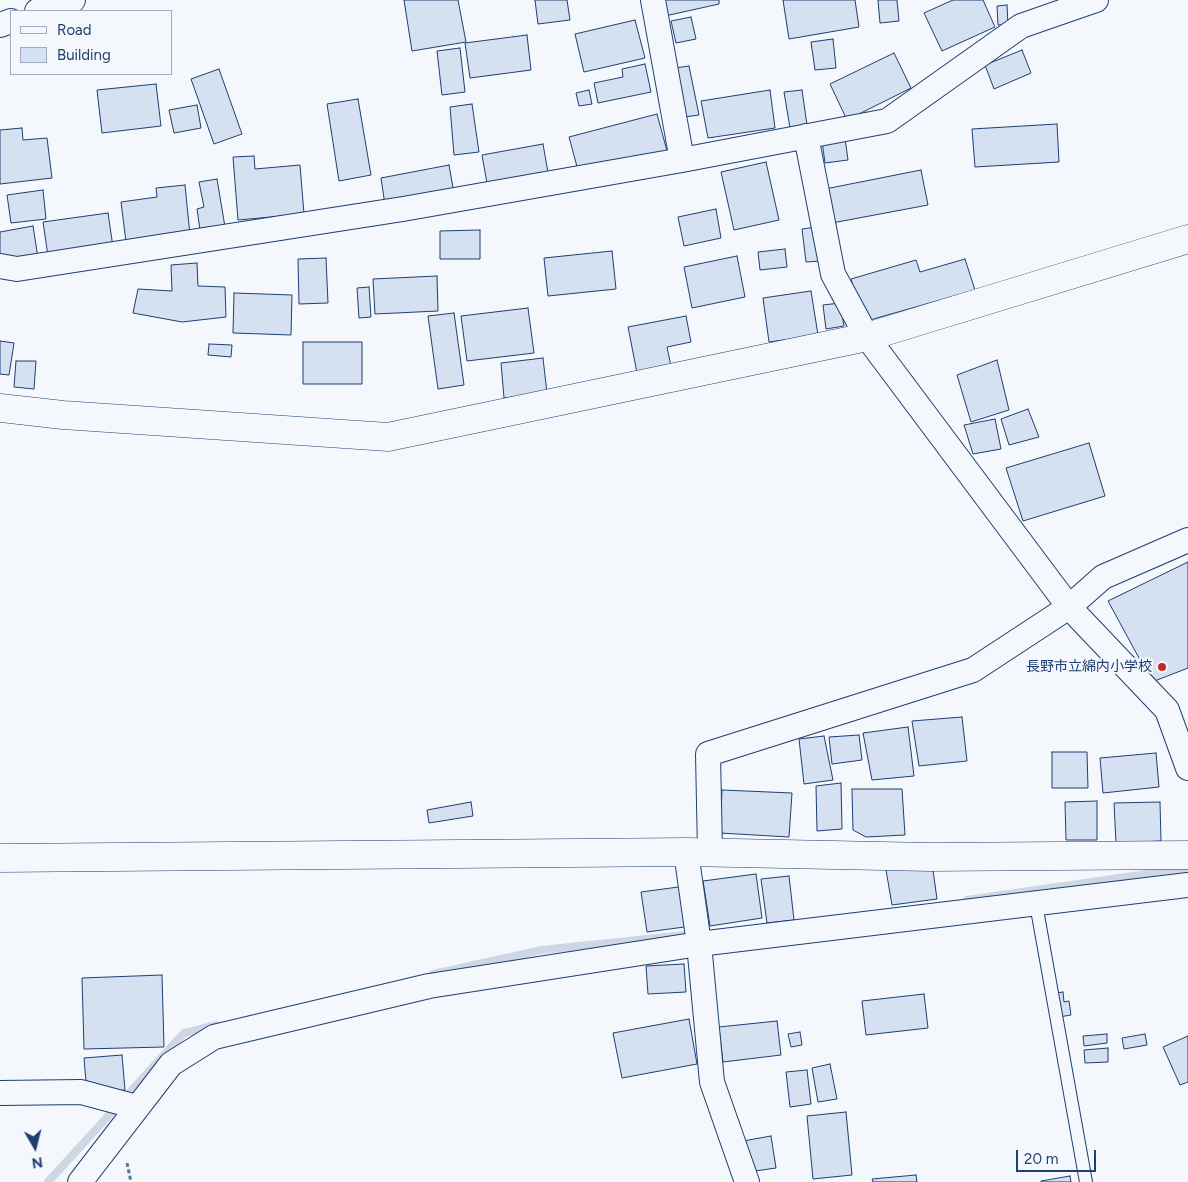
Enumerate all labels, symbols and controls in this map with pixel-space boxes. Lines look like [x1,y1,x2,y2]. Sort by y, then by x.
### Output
legend [10,10,172,75]
text: Road [57,21,92,39]
text: Building [57,46,111,64]
place label: 長野市立綿内小学校 [1026,659,1152,675]
marker: 長野市立綿内小学校 [1156,661,1168,673]
north arrow [10,1122,60,1172]
scale bar [1018,1140,1098,1172]
text: 20 m [1024,1150,1058,1168]
text: N [31,1153,44,1172]

